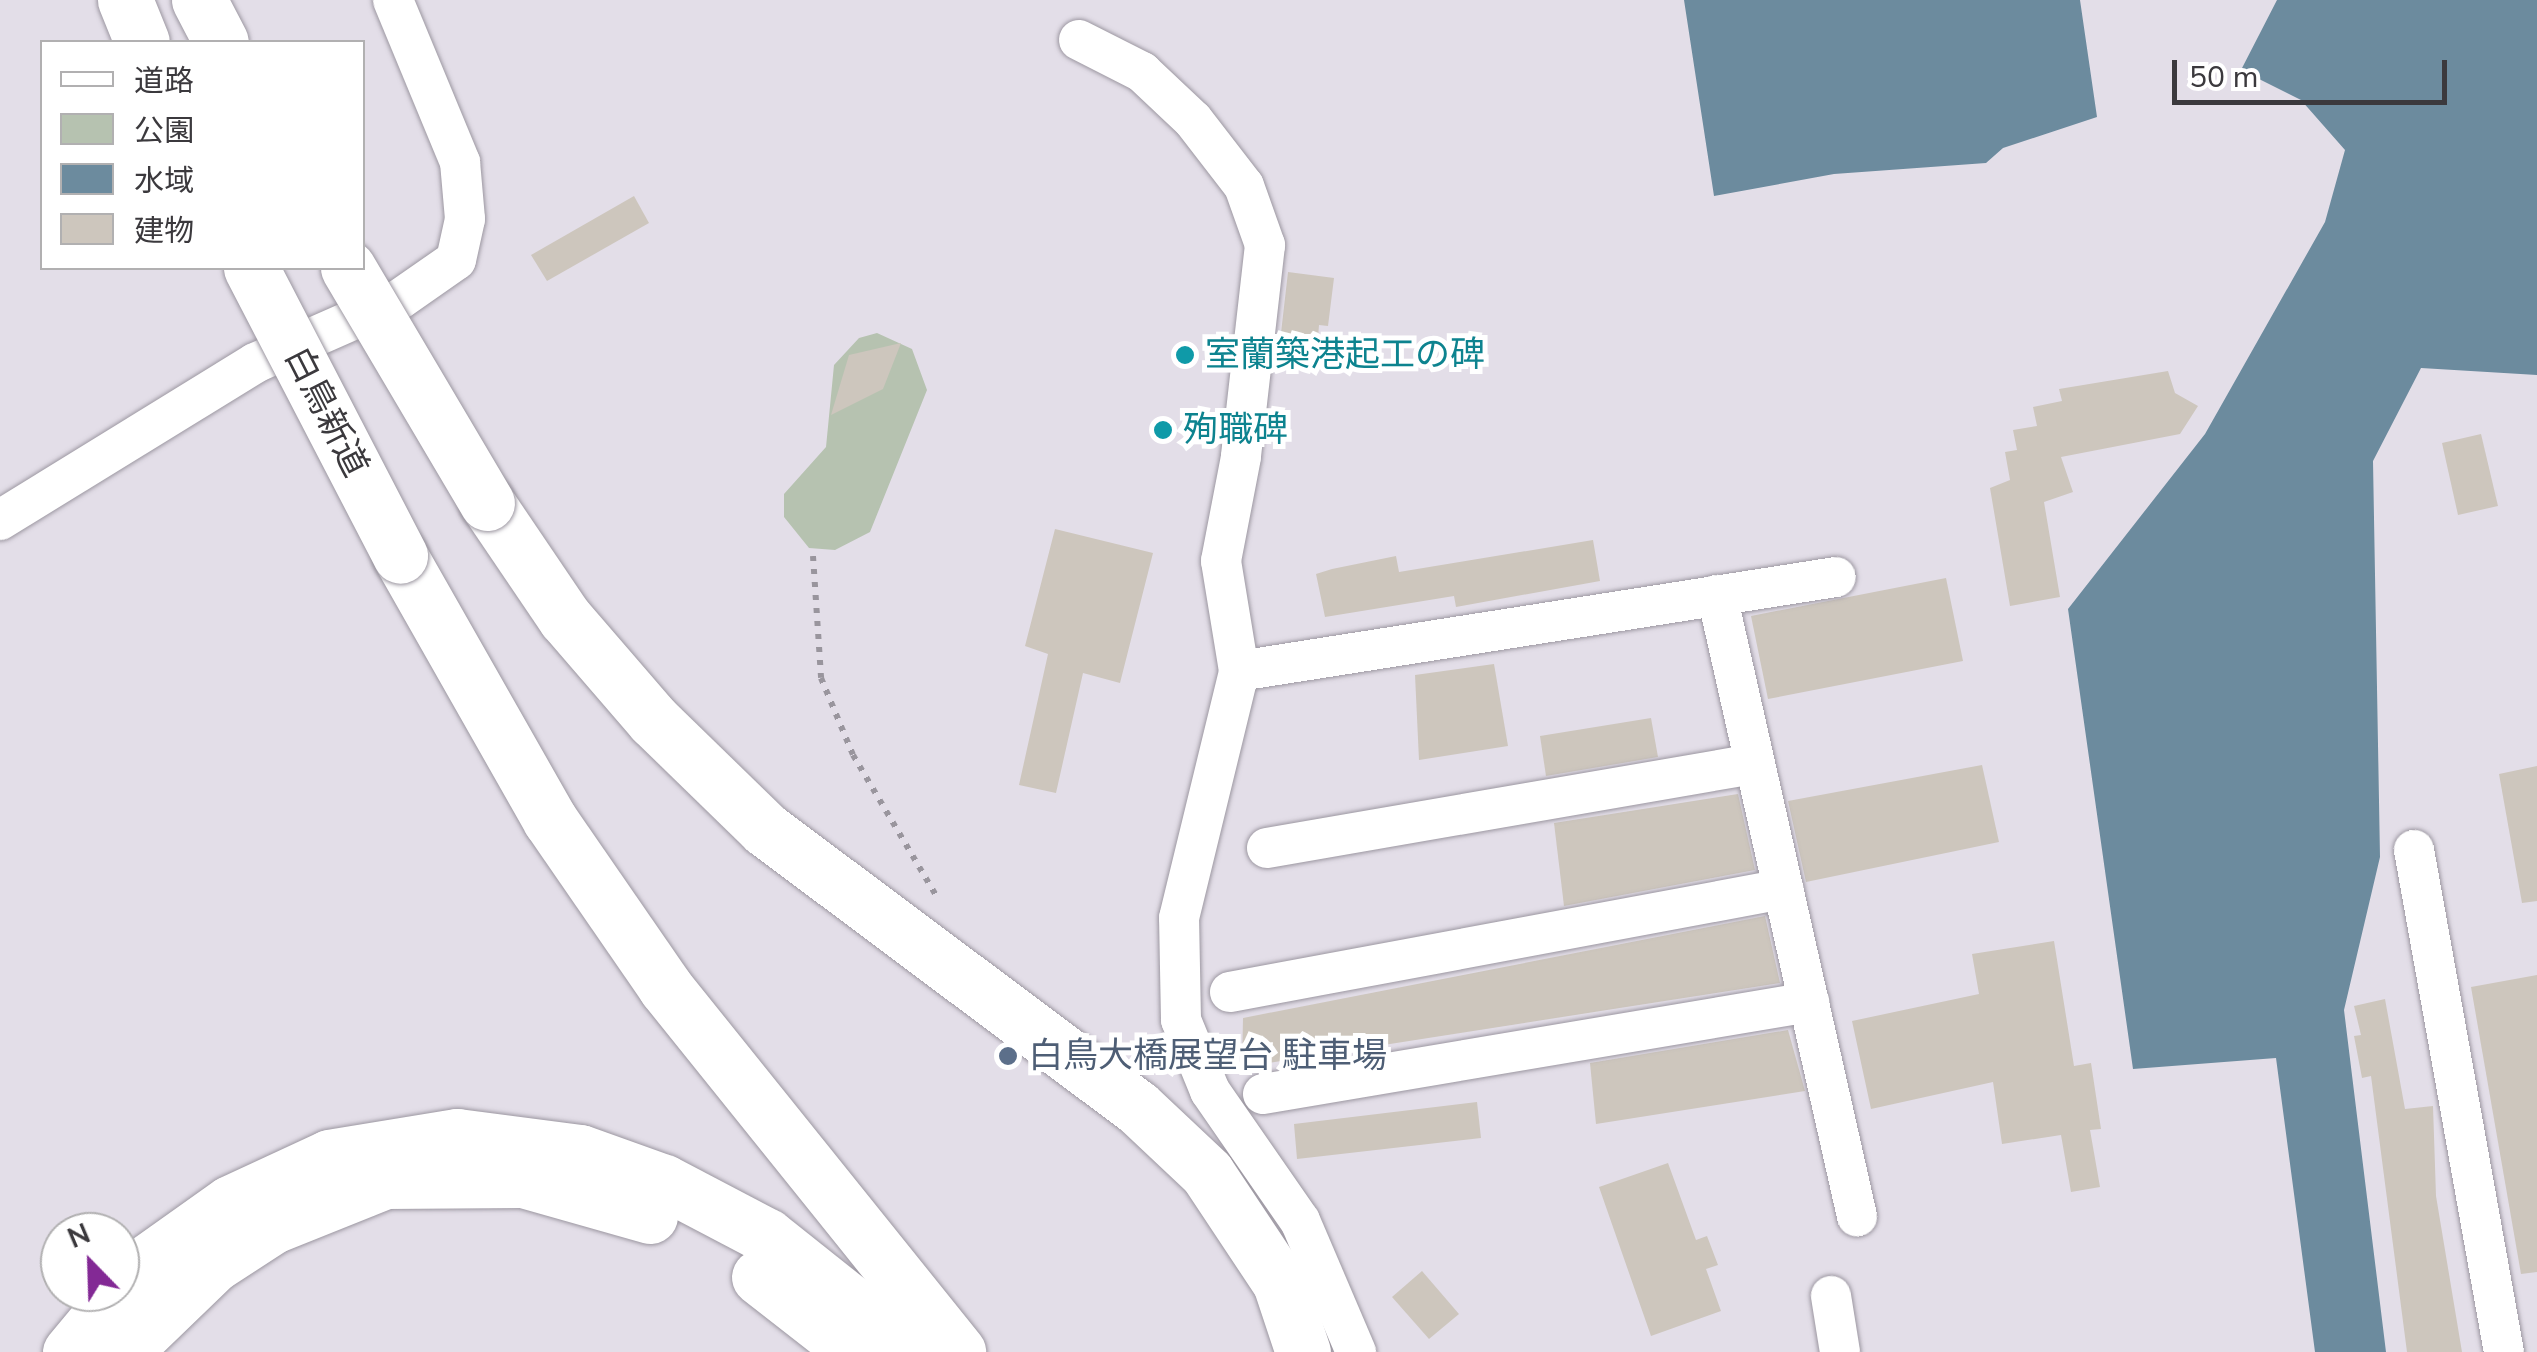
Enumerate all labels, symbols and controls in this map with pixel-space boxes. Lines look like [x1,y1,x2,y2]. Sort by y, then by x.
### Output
legend [40,40,365,270]
scale bar [2177,40,2452,102]
text: 50 m [2189,57,2258,98]
text: 道路 [134,61,194,102]
text: 公園 [134,111,194,152]
text: 水域 [134,161,194,202]
text: 建物 [134,211,194,252]
place label: 室蘭築港起工の碑 [1205,334,1485,376]
street label: 白鳥新道 [276,340,376,484]
marker: 室蘭築港起工の碑 [1174,344,1196,366]
place label: 殉職碑 [1183,409,1288,451]
marker: 殉職碑 [1152,419,1174,441]
place label: 白鳥大橋展望台 駐車場 [1028,1035,1387,1077]
marker: 白鳥大橋展望台 駐車場 [997,1045,1019,1067]
north arrow [40,1212,140,1312]
text: N [62,1215,96,1258]

